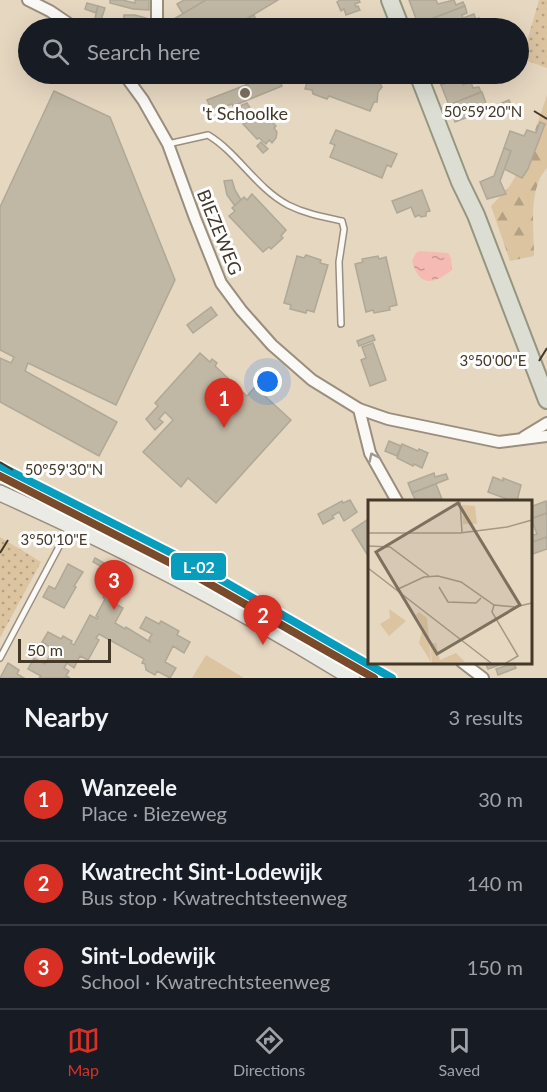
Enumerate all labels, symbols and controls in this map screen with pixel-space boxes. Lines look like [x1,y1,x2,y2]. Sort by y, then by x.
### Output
search box [18,18,529,84]
icon: search [39,35,72,68]
text: Search here [87,38,200,65]
marker: 't Schoolke [238,86,252,100]
place label: 't Schoolke [202,102,288,124]
text: 50°59'20"N [444,102,522,120]
street label: BIEZEWEG [193,186,247,278]
text: 3°50'00"E [460,351,527,369]
your location [253,367,282,396]
pin: 1 [204,378,244,428]
one-way arrow [369,452,381,463]
text: 50°59'30"N [25,460,103,478]
inset map [368,500,532,663]
text: 3°50'10"E [21,530,88,548]
line badge: L-02 [170,552,227,581]
text: L-02 [183,557,215,576]
pin: 3 [94,560,134,610]
pin: 2 [244,596,282,645]
scale bar [18,636,111,664]
text: 50 m [27,640,63,659]
text: Nearby [24,701,109,733]
text: 3 results [448,705,523,729]
text: Wanzeele [81,774,177,801]
text: 1 [38,787,49,811]
text: 30 m [478,787,523,811]
text: Place · Biezeweg [81,801,227,825]
text: Kwatrecht Sint-Lodewijk [81,858,322,885]
text: 2 [38,871,49,895]
text: 140 m [467,871,523,895]
text: Bus stop · Kwatrechtsteenweg [81,885,347,909]
text: Sint-Lodewijk [81,942,215,969]
text: 3 [38,955,49,979]
text: 150 m [467,955,523,979]
text: School · Kwatrechtsteenweg [81,969,330,993]
tab: Map [67,1024,100,1079]
tab: Directions [233,1024,305,1079]
tab: Saved [439,1024,480,1079]

